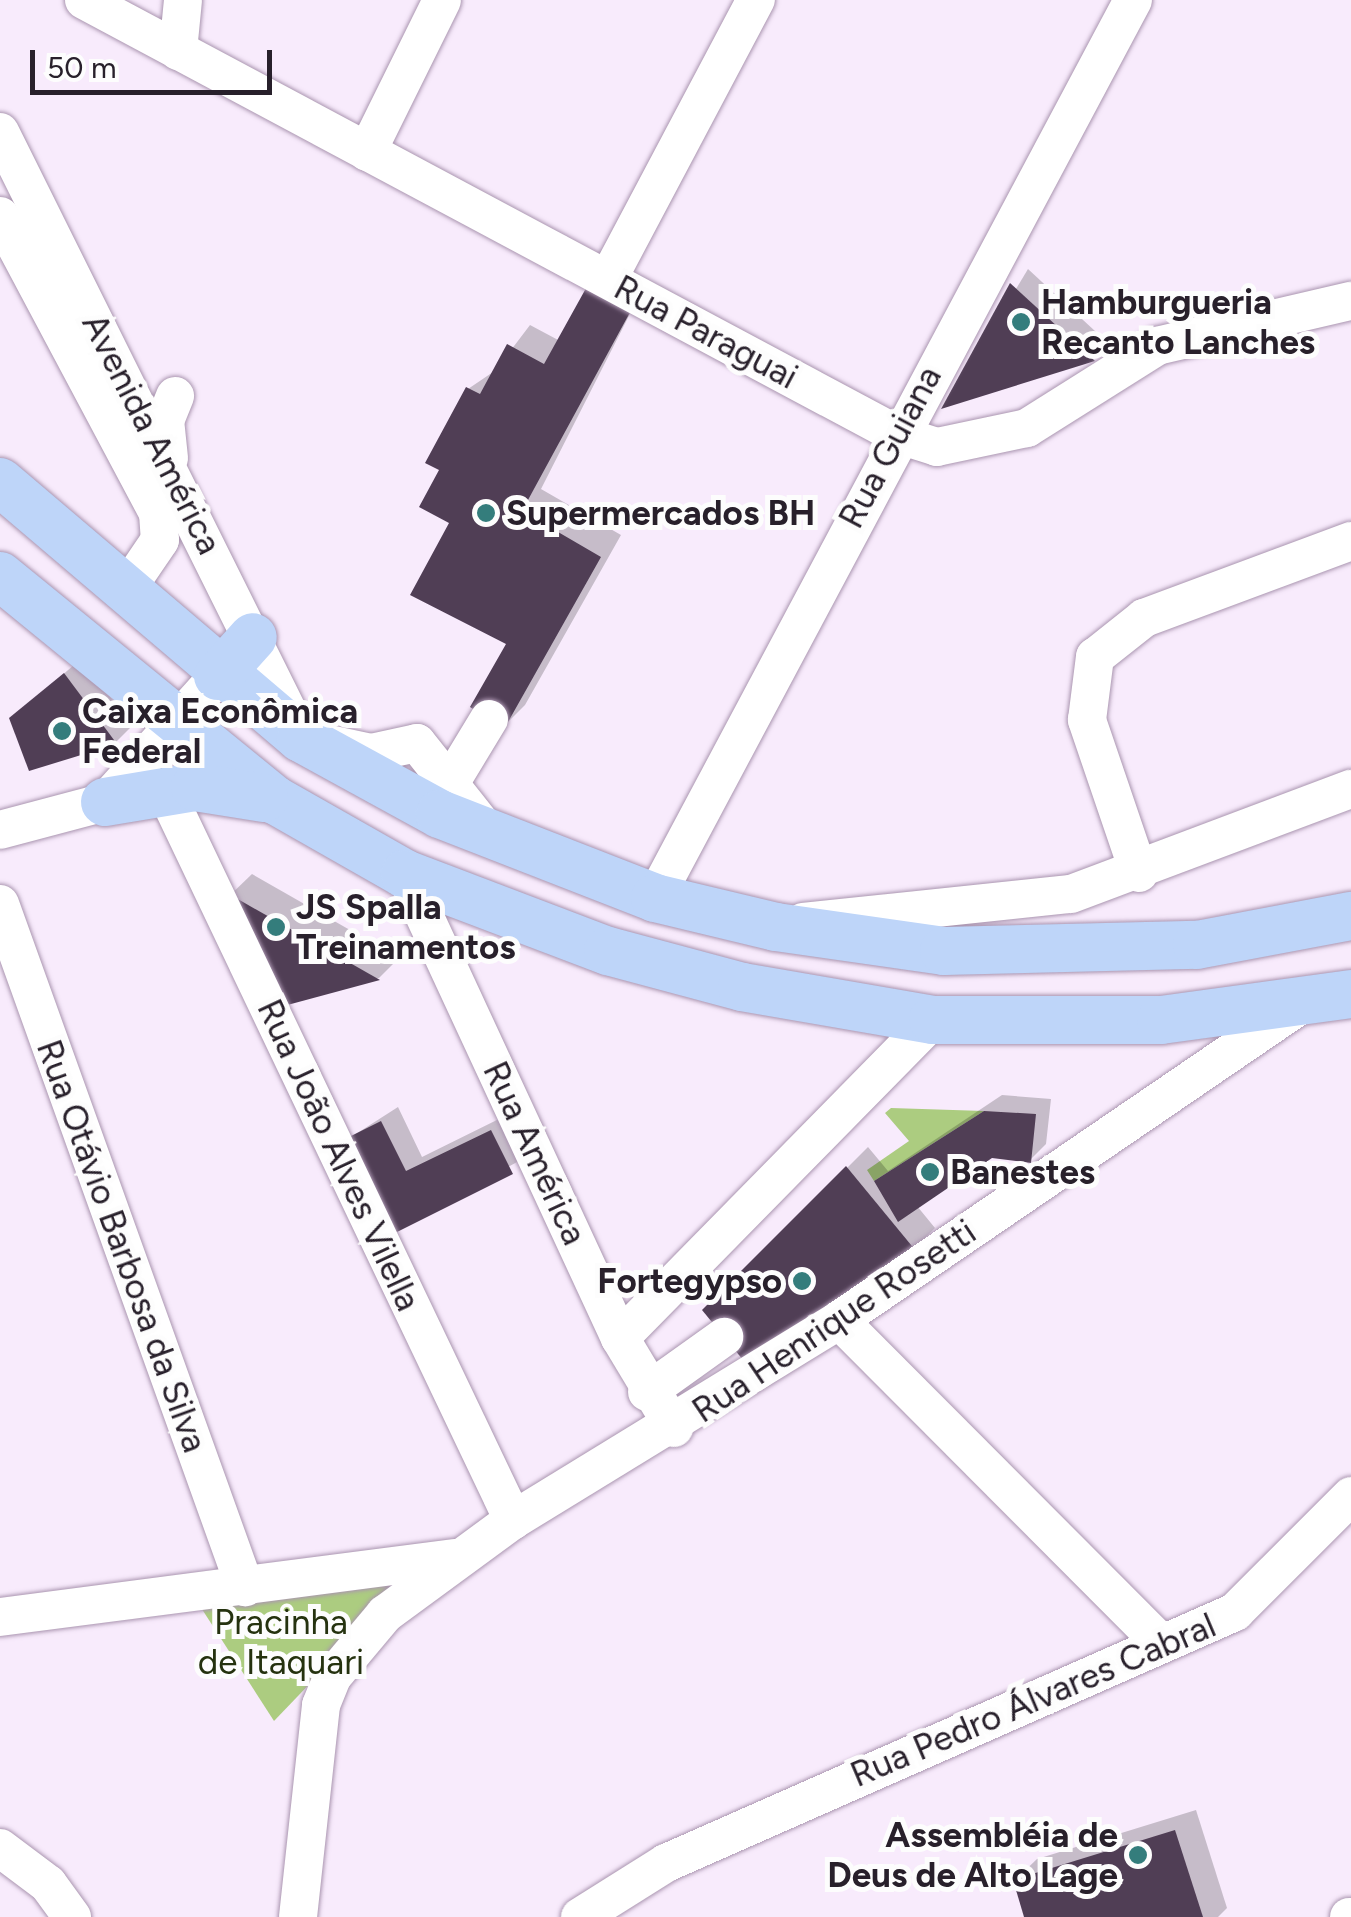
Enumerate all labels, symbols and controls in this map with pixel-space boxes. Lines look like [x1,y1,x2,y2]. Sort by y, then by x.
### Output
scale bar [35,30,278,92]
text: 50 m [47,49,116,86]
street label: Rua Paraguai [607,266,805,398]
place label: Hamburgueria Recanto Lanches [1041,281,1315,363]
street label: Avenida América [73,307,231,561]
marker: Hamburgueria Recanto Lanches [1010,311,1032,333]
street label: Rua Guiana [830,359,950,535]
place label: Supermercados BH [506,492,815,534]
marker: Supermercados BH [475,502,497,524]
place label: Caixa Econômica Federal [82,690,358,772]
marker: Caixa Econômica Federal [51,720,73,742]
place label: JS Spalla Treinamentos [296,886,516,968]
marker: JS Spalla Treinamentos [265,916,287,938]
street label: Rua João Alves Vilella [248,993,430,1317]
street label: Rua Otávio Barbosa da Silva [28,1034,216,1458]
street label: Rua América [474,1055,596,1251]
place label: Banestes [950,1151,1095,1193]
marker: Banestes [919,1161,941,1183]
street label: Rua Henrique Rosetti [684,1211,984,1431]
place label: Fortegypso [597,1260,782,1302]
marker: Fortegypso [791,1270,813,1292]
park label: Pracinha de Itaquari [198,1601,364,1683]
street label: Rua Pedro Álvares Cabral [844,1604,1222,1796]
place label: Assembléia de Deus de Alto Lage [827,1814,1118,1896]
marker: Assembléia de Deus de Alto Lage [1127,1844,1149,1866]

